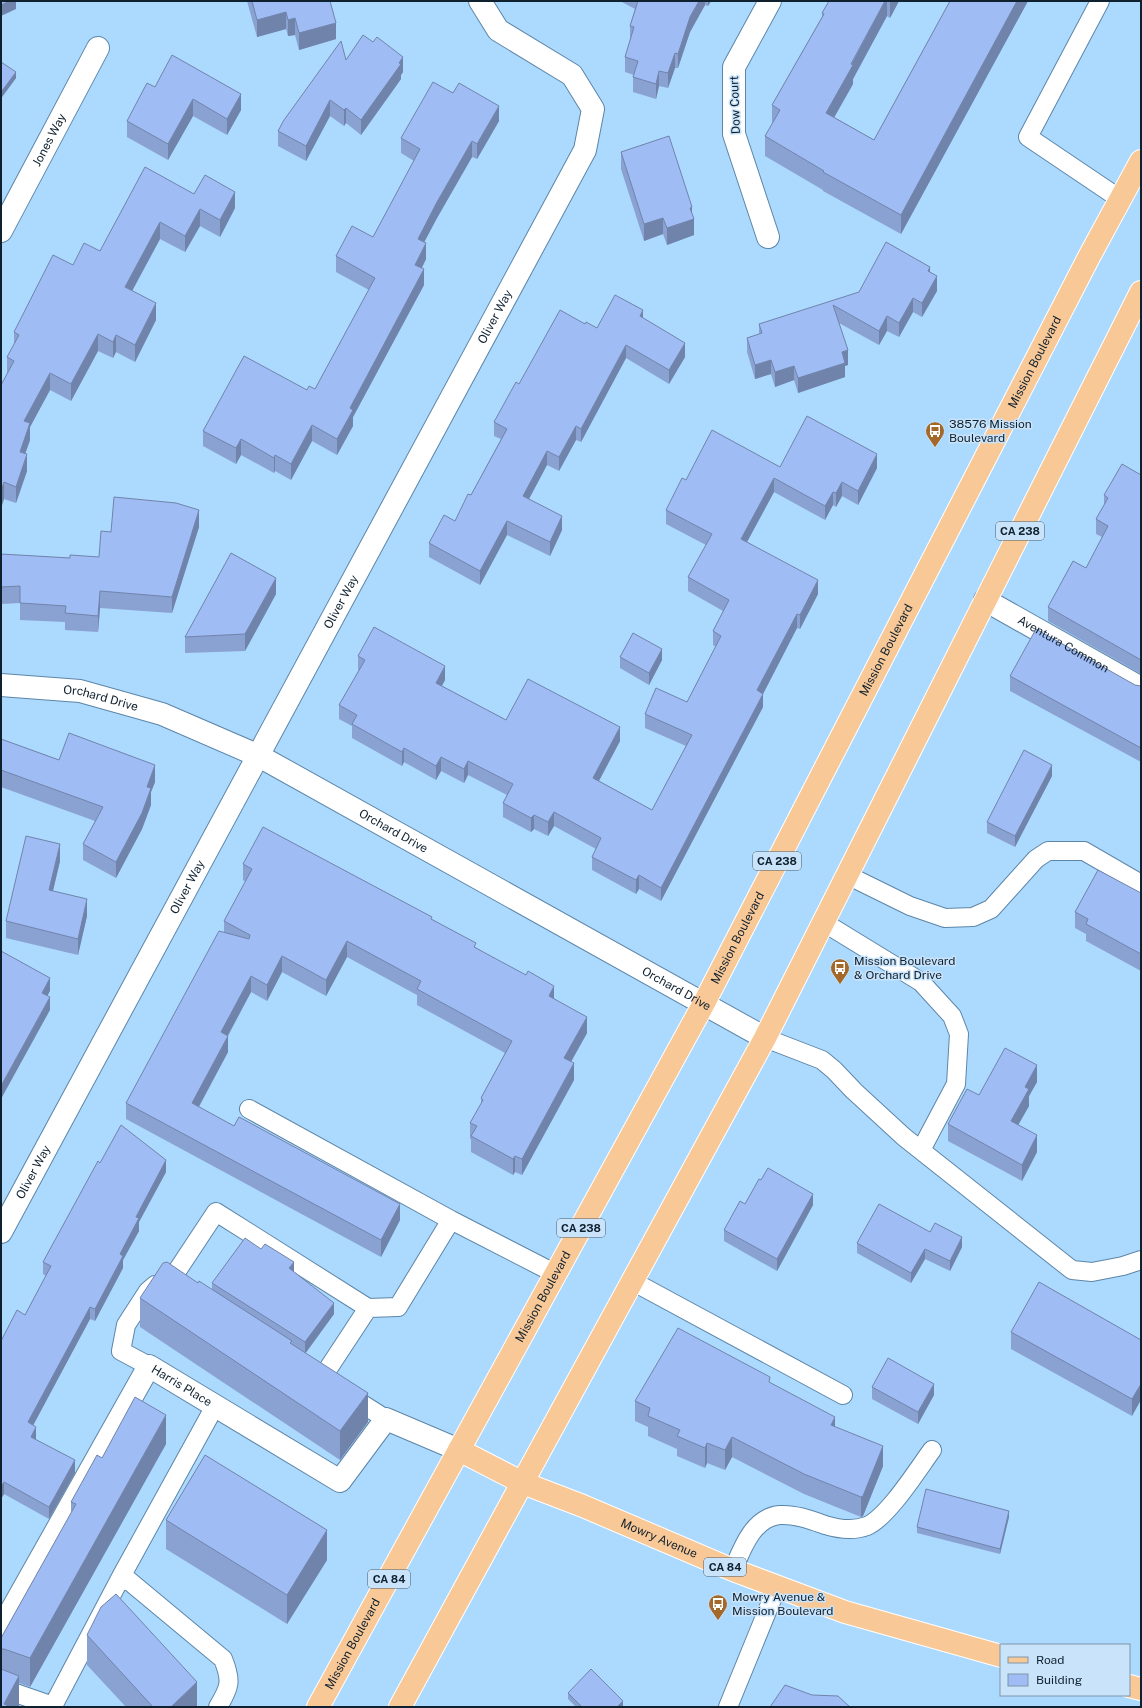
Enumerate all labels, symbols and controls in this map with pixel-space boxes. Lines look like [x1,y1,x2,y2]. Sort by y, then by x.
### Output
street label: Dow Court [727,75,743,134]
street label: Jones Way [30,111,69,169]
street label: Oliver Way [475,287,515,346]
street label: Mission Boulevard [1005,314,1064,411]
place label: 38576 Mission Boulevard [949,417,1032,445]
bus stop icon: 38576 Mission Boulevard [924,420,946,448]
road number: CA 238 [996,522,1044,540]
street label: Oliver Way [321,572,362,631]
street label: Mission Boulevard [857,602,916,698]
street label: Aventura Common [1015,613,1112,676]
street label: Orchard Drive [63,683,140,714]
street label: Orchard Drive [356,806,431,856]
road number: CA 238 [753,852,801,870]
street label: Oliver Way [167,857,208,916]
street label: Mission Boulevard [708,890,767,986]
place label: Mission Boulevard & Orchard Drive [854,954,956,982]
bus stop icon: Mission Boulevard & Orchard Drive [829,957,851,985]
street label: Orchard Drive [639,964,714,1014]
street label: Oliver Way [13,1142,54,1202]
road number: CA 238 [557,1219,605,1237]
street label: Mission Boulevard [512,1249,574,1345]
street label: Harris Place [149,1362,215,1409]
street label: Mowry Avenue [619,1516,700,1561]
road number: CA 84 [704,1558,746,1576]
road number: CA 84 [368,1570,410,1588]
place label: Mowry Avenue & Mission Boulevard [732,1590,834,1618]
bus stop icon: Mowry Avenue & Mission Boulevard [707,1593,729,1621]
street label: Mission Boulevard [322,1596,383,1692]
legend [1000,1644,1130,1696]
text: Road [1036,1653,1064,1667]
text: Building [1036,1673,1082,1687]

